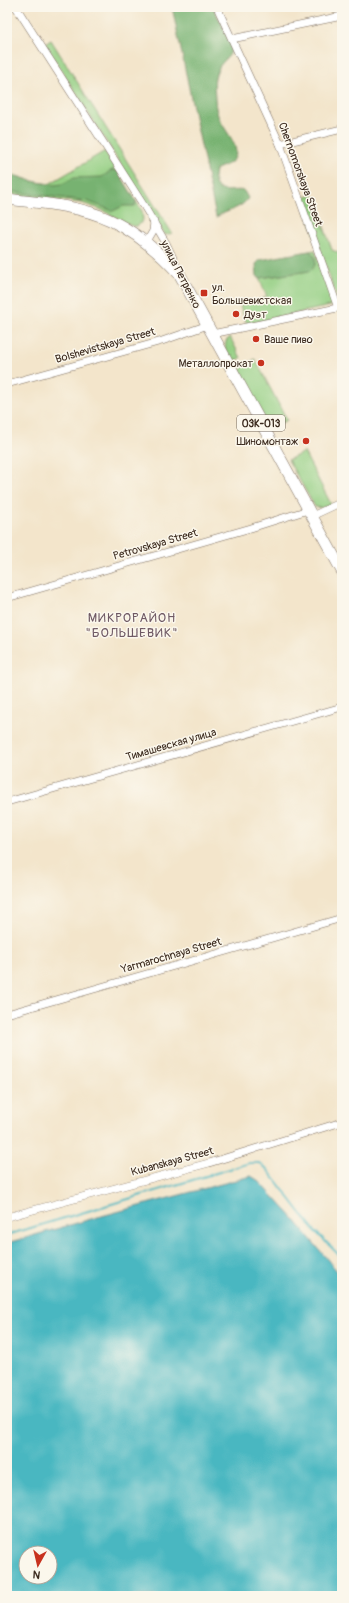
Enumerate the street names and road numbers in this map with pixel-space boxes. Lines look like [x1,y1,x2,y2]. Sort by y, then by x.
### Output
street label: Chernomorskaya Street [276,120,326,228]
street label: улица Петренко [157,237,203,311]
street label: Bolshevistskaya Street [54,325,157,366]
road number: 03К-013 [237,415,285,431]
street label: Petrovskaya Street [111,526,199,563]
street label: Тимашевская улица [124,725,218,764]
street label: Yarmarochnaya Street [119,935,223,976]
street label: Kubanskaya Street [129,1144,215,1179]

